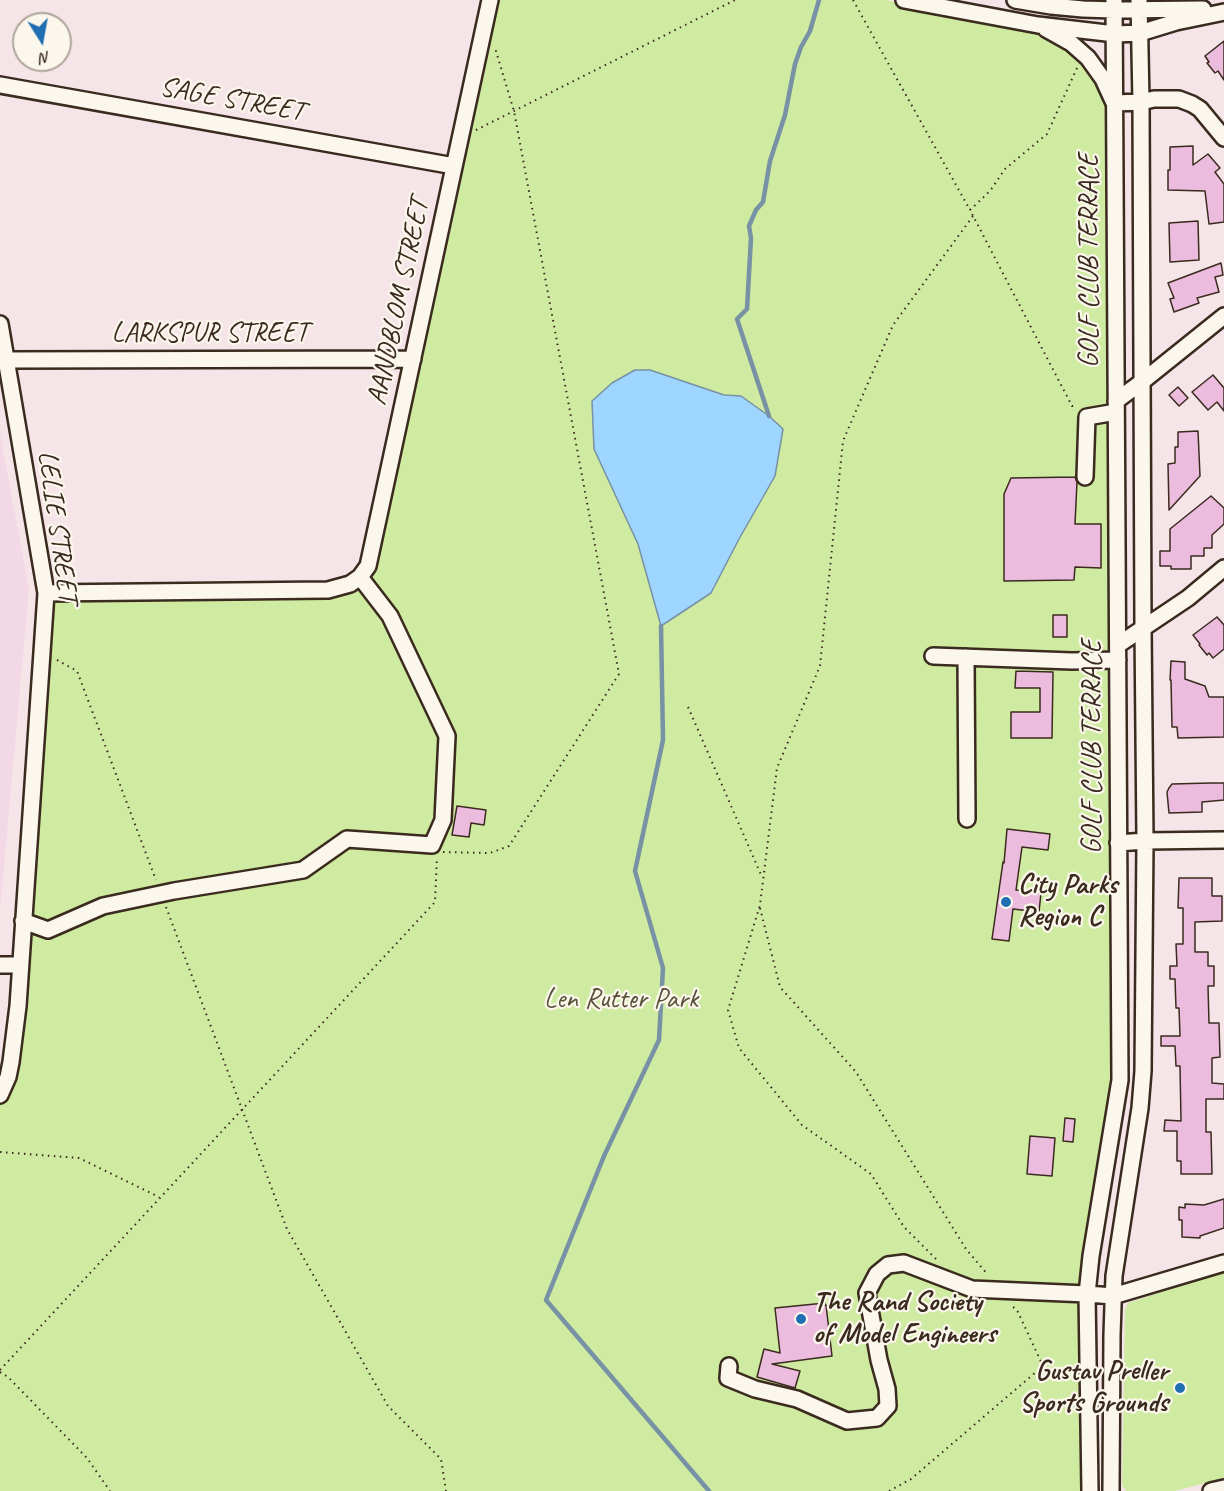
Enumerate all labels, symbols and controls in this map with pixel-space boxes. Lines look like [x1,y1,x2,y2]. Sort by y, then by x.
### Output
north arrow [12,12,72,72]
text: N [38,47,52,68]
street label: SAGE STREET [157,71,307,129]
street label: GOLF CLUB TERRACE [1073,154,1107,368]
street label: AANDBLOM STREET [361,196,437,408]
street label: LARKSPUR STREET [112,317,308,351]
street label: LELIE STREET [30,449,84,605]
street label: GOLF CLUB TERRACE [1076,640,1110,854]
place label: City Parks Region C [1018,869,1117,935]
marker: City Parks Region C [999,895,1013,909]
park label: Len Rutter Park [544,983,698,1017]
place label: The Rand Society of Model Engineers [813,1286,996,1352]
marker: The Rand Society of Model Engineers [794,1312,808,1326]
place label: Gustav Preller Sports Grounds [1019,1355,1168,1421]
marker: Gustav Preller Sports Grounds [1173,1381,1187,1395]

